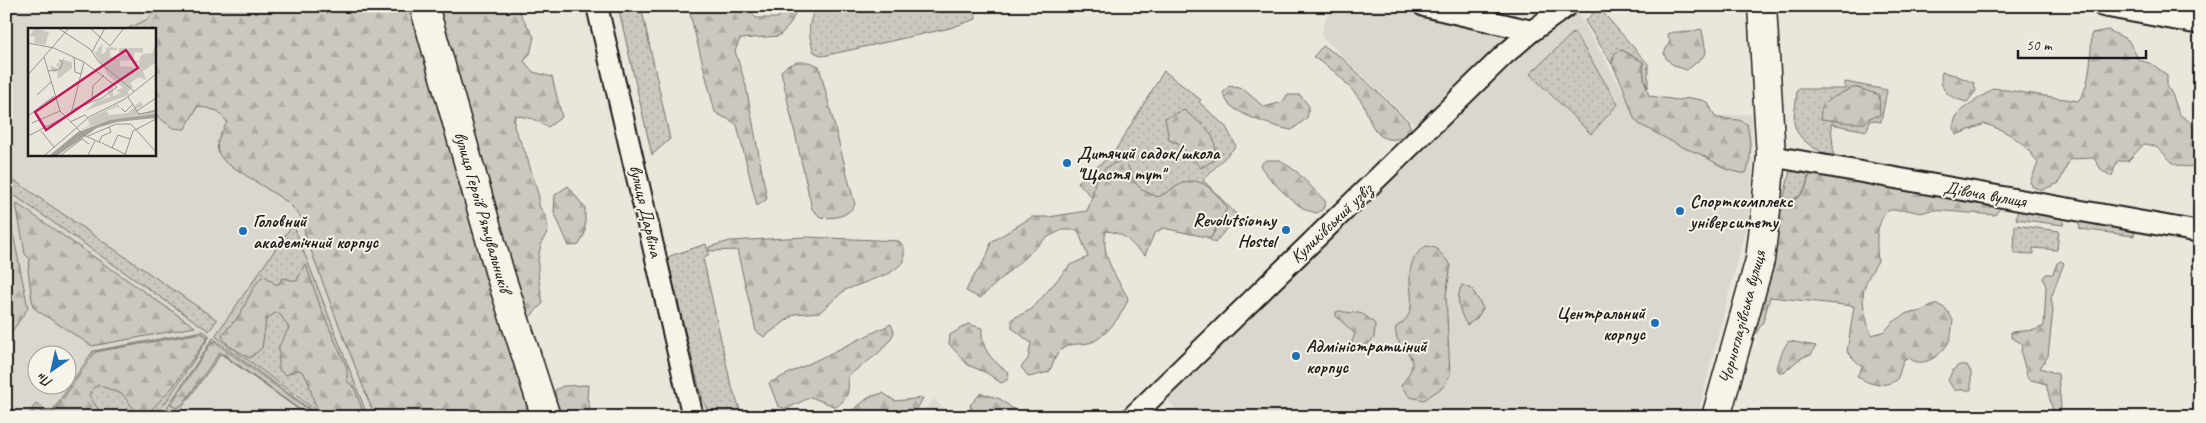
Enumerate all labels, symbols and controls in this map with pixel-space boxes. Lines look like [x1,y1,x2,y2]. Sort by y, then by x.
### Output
inset map [28,28,155,155]
scale bar [2018,28,2146,60]
text: 50 m [2026,36,2053,55]
street label: вулиця Героїв Рятувальників [450,129,518,299]
place label: Дитячий садок/школа "Щастя тут" [1077,142,1221,185]
marker: Дитячий садок/школа "Щастя тут" [1061,157,1073,169]
street label: вулиця Дарвіна [625,163,668,260]
street label: Дівоча вулиця [1942,176,2029,212]
street label: Куликівський узвіз [1285,177,1379,268]
place label: Спорткомплекс університету [1688,190,1794,233]
marker: Спорткомплекс університету [1674,205,1686,217]
place label: Revolutsionny Hostel [1193,209,1280,252]
place label: Головний академічний корпус [253,210,379,253]
marker: Revolutsionny Hostel [1280,224,1292,236]
marker: Головний академічний корпус [237,225,249,237]
street label: Чорноглазівська вулиця [1714,246,1772,386]
place label: Центральний корпус [1556,302,1646,345]
marker: Центральний корпус [1649,317,1661,329]
place label: Адміністратиіний корпус [1306,335,1428,378]
north arrow [28,346,78,396]
marker: Адміністратиіний корпус [1290,350,1302,362]
text: Пн [34,369,56,392]

